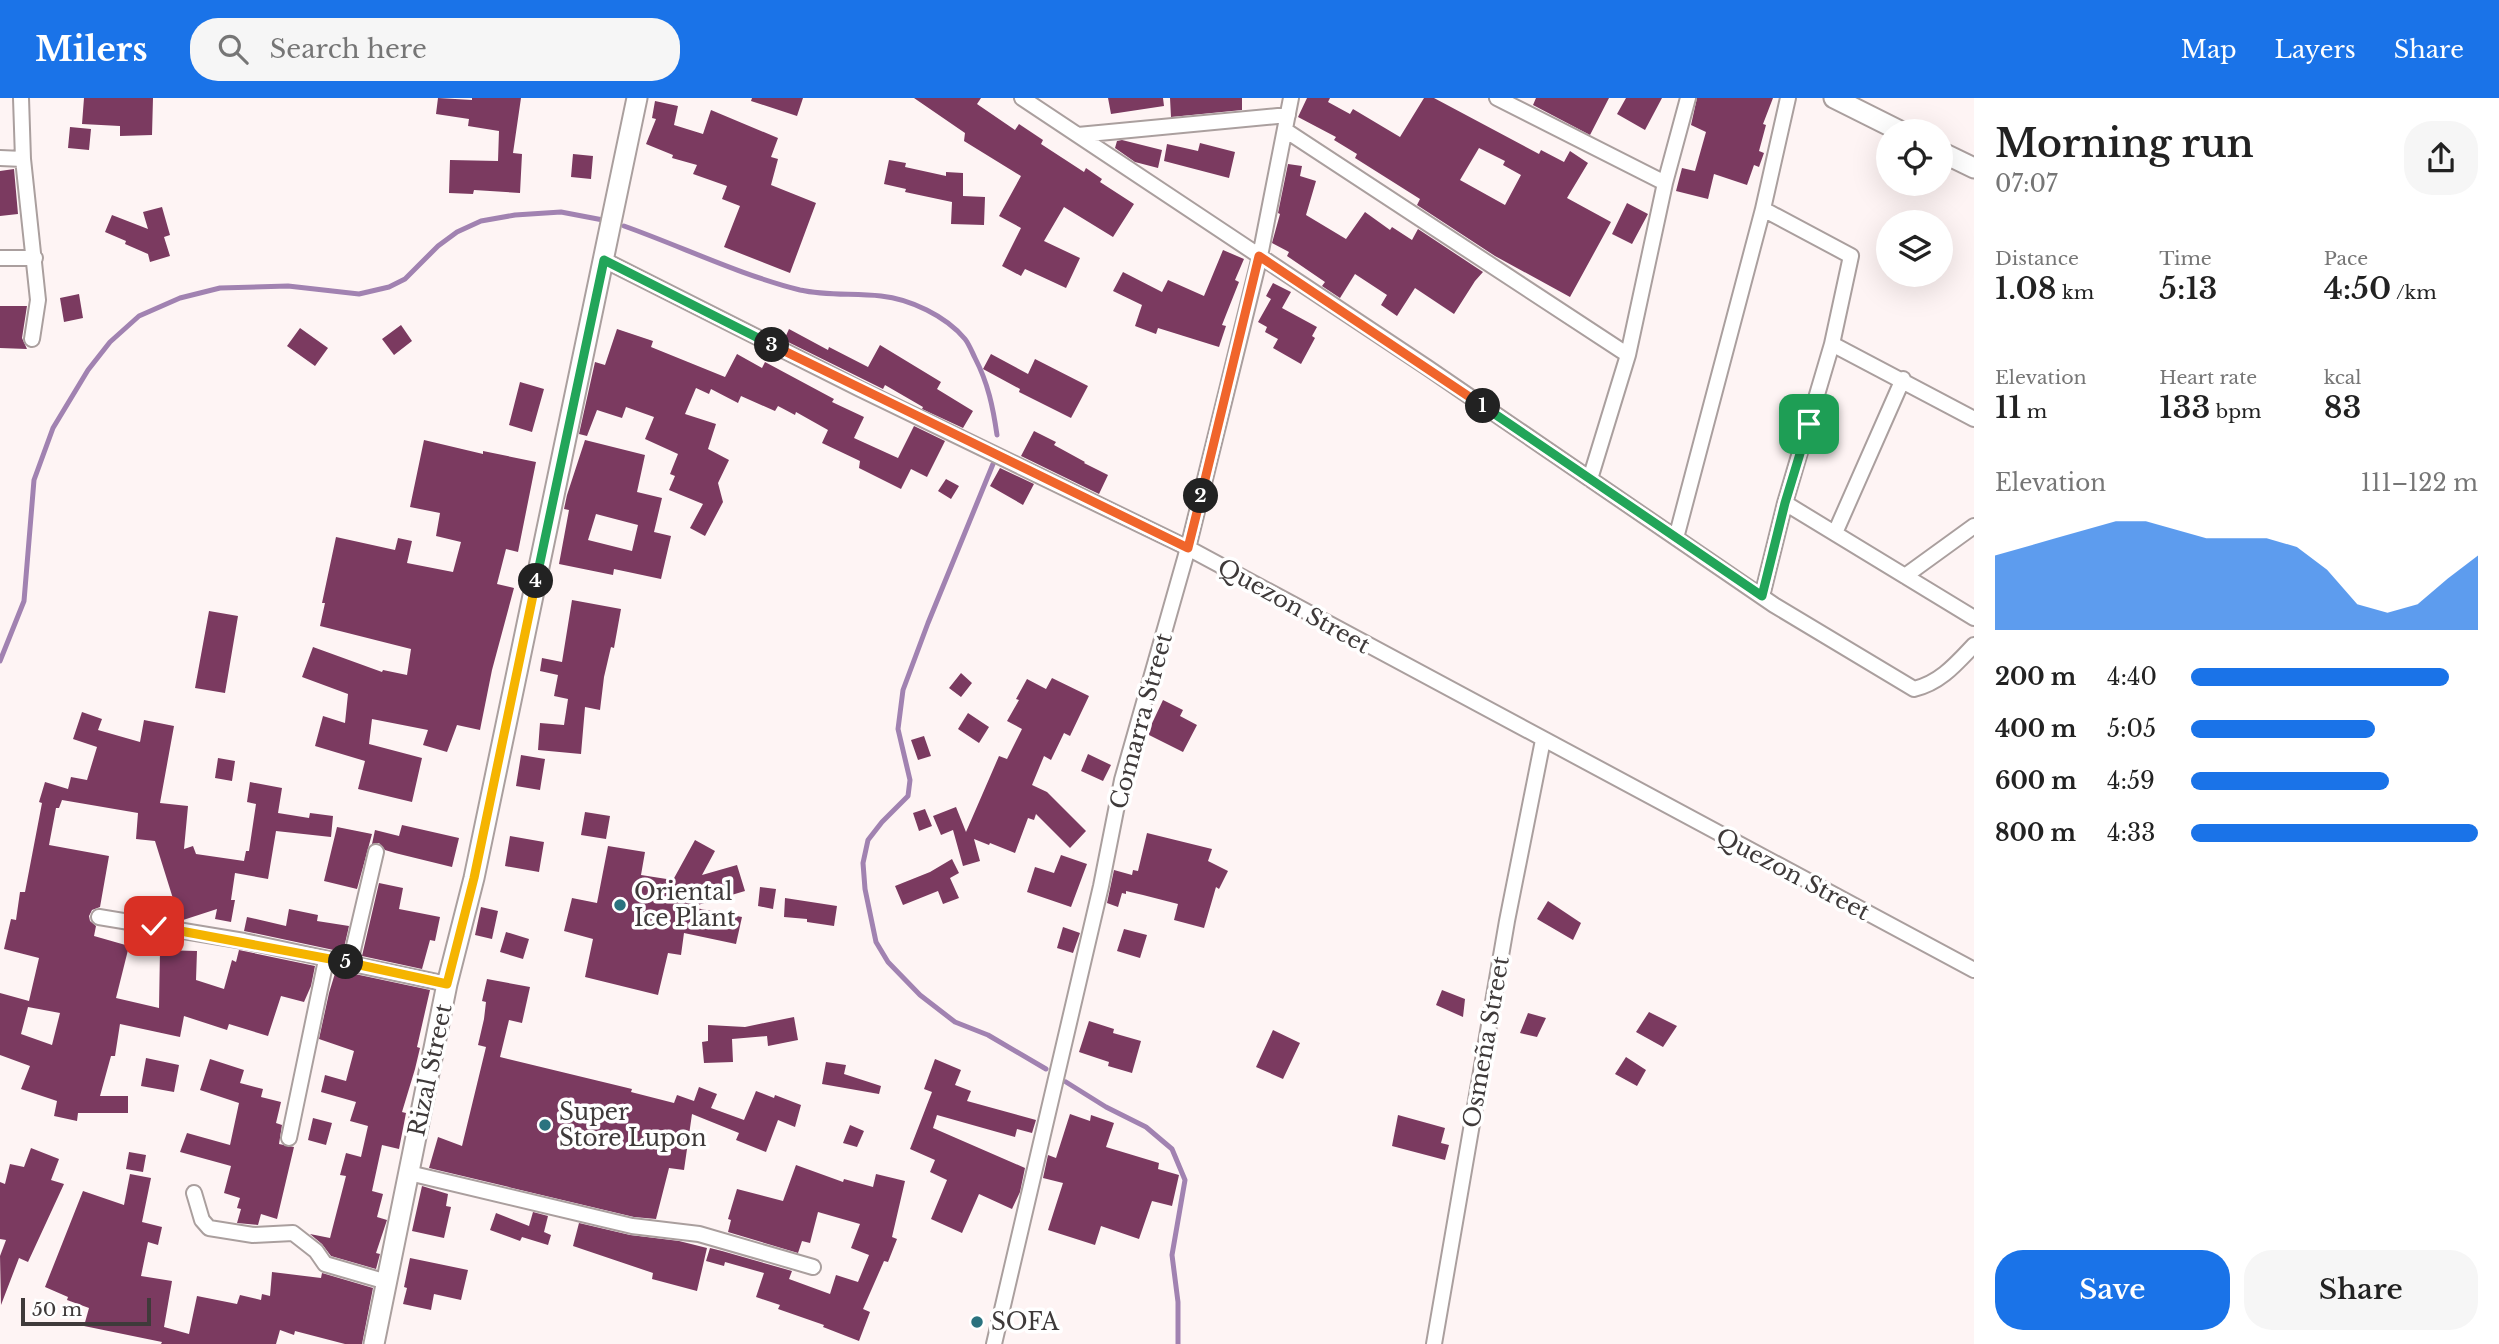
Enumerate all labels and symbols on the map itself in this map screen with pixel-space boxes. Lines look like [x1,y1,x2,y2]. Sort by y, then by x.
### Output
pin: 3 [754,328,790,362]
pin: 1 [1466,388,1500,424]
pin [1779,394,1839,454]
pin: 2 [1184,478,1218,514]
street label: Quezon Street [1213,553,1375,660]
pin: 4 [518,564,554,598]
street label: Comarra Street [1104,630,1178,812]
street label: Quezon Street [1711,822,1875,926]
place label: Oriental Ice Plant [634,878,736,932]
pin [124,896,184,956]
marker: Oriental Ice Plant [612,897,628,913]
pin: 5 [328,944,364,980]
street label: Osmeña Street [1457,954,1515,1130]
street label: Rizal Street [402,1001,458,1139]
place label: Super Store Lupon [559,1098,707,1152]
marker: Super Store Lupon [537,1117,553,1133]
scale bar [21,1295,150,1327]
place label: SOFA [991,1308,1060,1336]
marker: SOFA [969,1314,985,1330]

